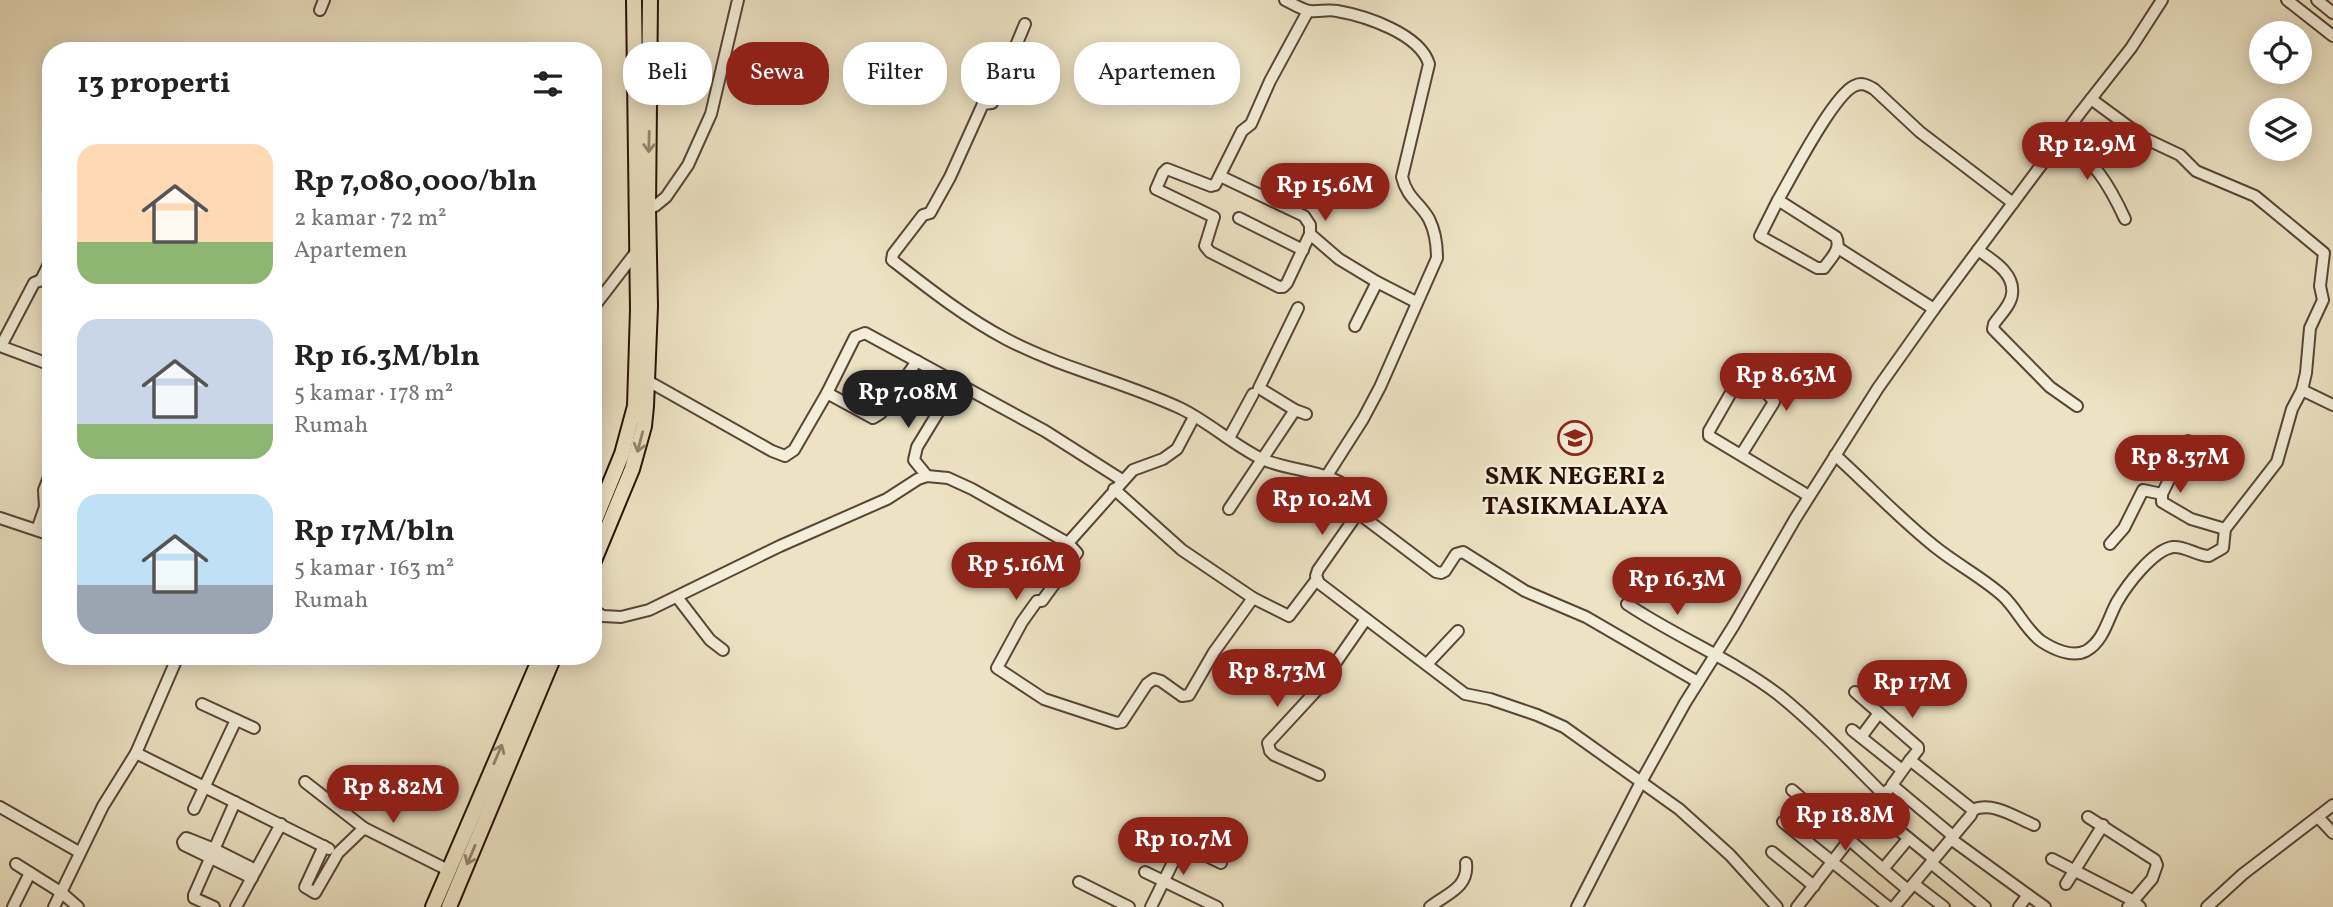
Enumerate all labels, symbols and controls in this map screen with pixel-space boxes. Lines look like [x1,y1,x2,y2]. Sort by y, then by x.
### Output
map controls [2249,21,2312,161]
button: locate [2249,21,2312,84]
chip: Beli [623,42,712,105]
chip: Sewa [726,42,829,105]
chip: Filter [843,42,947,105]
chip: Baru [961,42,1060,105]
chip: Apartemen [1074,42,1240,105]
text: 13 properti [77,63,231,105]
icon: filters [529,65,567,103]
button: layers [2249,98,2312,161]
pin: Rp 12.9M [2015,122,2159,182]
text: Rp 12.9M [2038,129,2136,161]
one-way arrow [642,130,656,153]
text: Rp 7,080,000/bln [294,161,537,203]
pin: Rp 15.6M [1253,164,1397,223]
text: Rp 15.6M [1277,170,1373,202]
icon: home [133,172,217,256]
text: 2 kamar · 72 m² [294,203,447,235]
text: Apartemen [294,235,407,267]
text: Rp 16.3M/bln [294,336,480,378]
icon: home [133,347,217,431]
pin: Rp 8.63M [1714,354,1858,413]
text: Rp 8.63M [1736,360,1836,392]
pin: Rp 7.08M [836,370,980,430]
text: Rp 7.08M [858,377,958,409]
text: 5 kamar · 178 m² [294,378,453,410]
text: Rumah [294,410,368,442]
school or university icon: SMK NEGERI 2 TASIKMALAYA [1556,419,1594,457]
one-way arrow [633,430,646,453]
pin: Rp 8.37M [2108,435,2252,495]
text: Rp 8.37M [2131,442,2229,474]
place label: SMK NEGERI 2 TASIKMALAYA [1482,459,1669,525]
pin: Rp 10.2M [1250,477,1394,537]
text: Rp 10.2M [1272,484,1372,516]
text: Rp 17M/bln [294,511,455,553]
icon: home [133,522,217,606]
pin: Rp 5.16M [944,542,1088,602]
text: Rp 5.16M [968,549,1064,581]
text: 5 kamar · 163 m² [294,553,454,585]
pin: Rp 16.3M [1605,558,1749,617]
text: Rp 16.3M [1628,564,1726,596]
text: Rumah [294,585,368,617]
pin: Rp 8.73M [1205,650,1349,709]
text: Rp 8.73M [1228,656,1326,688]
pin: Rp 17M [1855,660,1969,720]
text: Rp 17M [1873,667,1951,699]
one-way arrow [492,744,505,765]
pin: Rp 8.82M [321,766,465,825]
text: Rp 8.82M [343,772,443,804]
pin: Rp 18.8M [1773,794,1917,853]
text: Rp 18.8M [1796,800,1894,832]
pin: Rp 10.7M [1111,818,1255,877]
text: Rp 10.7M [1134,824,1232,856]
one-way arrow [464,843,477,865]

